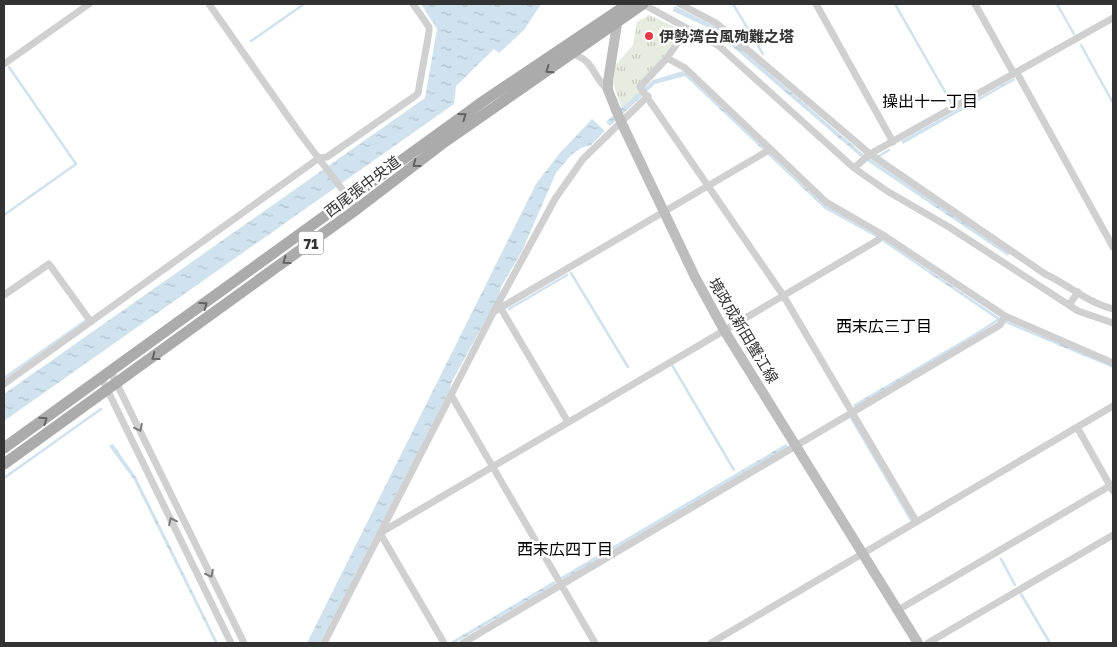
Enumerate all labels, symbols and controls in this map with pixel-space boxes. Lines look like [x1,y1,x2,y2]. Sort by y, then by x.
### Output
place label: 伊勢湾台風殉難之塔 [659,27,794,45]
marker: 伊勢湾台風殉難之塔 [643,30,655,42]
one-way arrow [546,65,555,73]
district label: 操出十一丁目 [882,91,978,111]
one-way arrow [457,113,467,122]
street label: 西尾張中央道 [321,152,403,220]
one-way arrow [412,158,422,167]
road number: 71 [298,232,324,254]
one-way arrow [282,255,292,264]
street label: 境政成新田蟹江線 [705,274,783,386]
one-way arrow [198,302,208,311]
district label: 西末広三丁目 [836,316,932,336]
one-way arrow [152,351,161,359]
one-way arrow [38,417,47,426]
one-way arrow [133,422,143,431]
one-way arrow [167,517,178,526]
district label: 西末広四丁目 [517,539,613,559]
one-way arrow [204,568,214,577]

